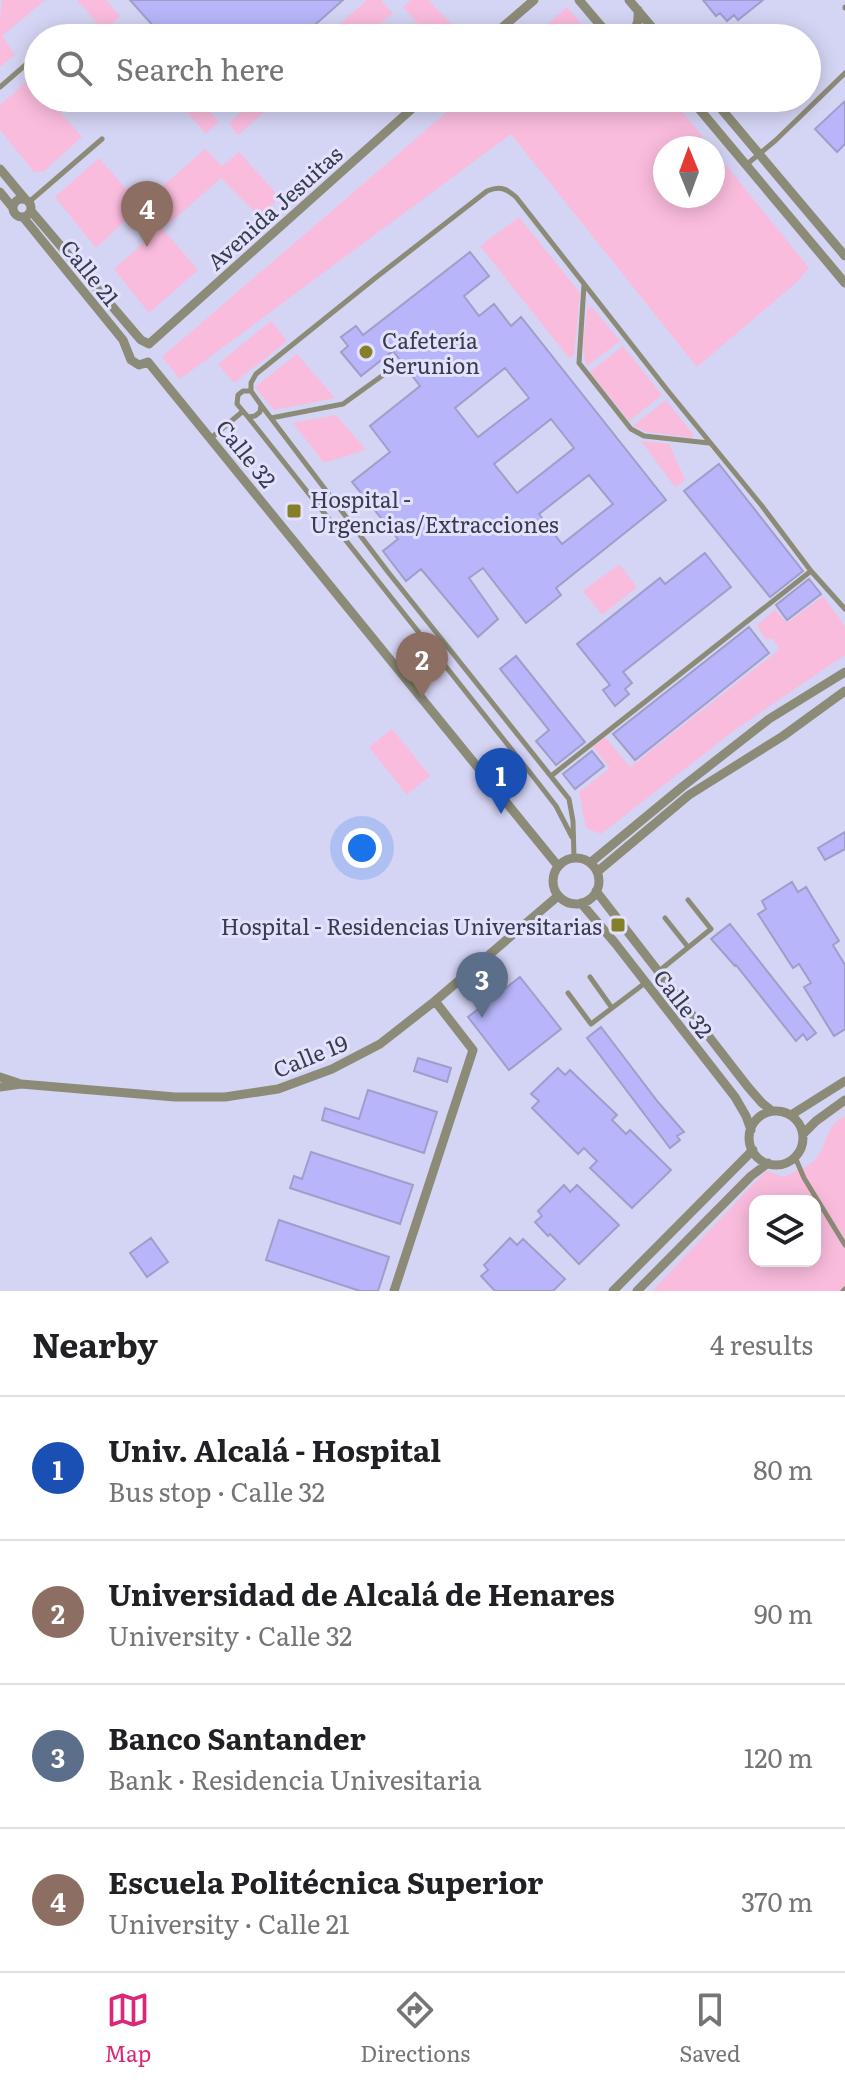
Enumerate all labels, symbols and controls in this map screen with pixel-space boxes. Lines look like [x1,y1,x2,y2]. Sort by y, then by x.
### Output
search box [24,24,821,112]
icon: search [52,46,96,90]
text: Search here [116,46,284,90]
north arrow [653,136,725,208]
street label: Avenida Jesuitas [199,137,349,277]
pin: 4 [121,181,173,247]
street label: Calle 21 [54,232,128,313]
place label: Cafetería Serunion [382,323,480,381]
marker: Cafetería Serunion [357,343,375,361]
street label: Calle 32 [209,412,285,494]
place label: Hospital - Urgencias/Extracciones [310,482,559,540]
marker: Hospital - Urgencias/Extracciones [285,502,303,520]
pin: 2 [396,632,448,698]
pin: 1 [475,748,527,814]
your location [342,828,382,868]
place label: Hospital - Residencias Universitarias [221,909,602,942]
marker: Hospital - Residencias Universitarias [609,916,627,934]
pin: 3 [456,952,508,1018]
street label: Calle 32 [646,961,722,1045]
street label: Calle 19 [268,1025,352,1085]
map controls [749,1195,821,1267]
button: layers [749,1195,821,1267]
text: Nearby [32,1318,158,1368]
text: 4 results [710,1324,813,1363]
text: Univ. Alcalá - Hospital [108,1427,441,1471]
text: 1 [53,1449,63,1488]
text: 80 m [753,1449,813,1488]
text: Bus stop · Calle 32 [108,1471,325,1510]
text: Universidad de Alcalá de Henares [108,1571,615,1615]
text: 2 [51,1593,65,1632]
text: 90 m [754,1593,813,1632]
text: University · Calle 32 [108,1615,352,1654]
text: Banco Santander [108,1715,366,1759]
text: 3 [51,1737,65,1776]
text: 120 m [744,1737,813,1776]
text: Bank · Residencia Univesitaria [108,1759,482,1798]
text: Escuela Politécnica Superior [108,1859,543,1903]
text: 4 [50,1881,66,1920]
text: 370 m [741,1881,813,1920]
text: University · Calle 21 [108,1903,350,1942]
tab: Map [104,1988,151,2069]
tab: Directions [360,1988,470,2069]
tab: Saved [679,1988,741,2069]

